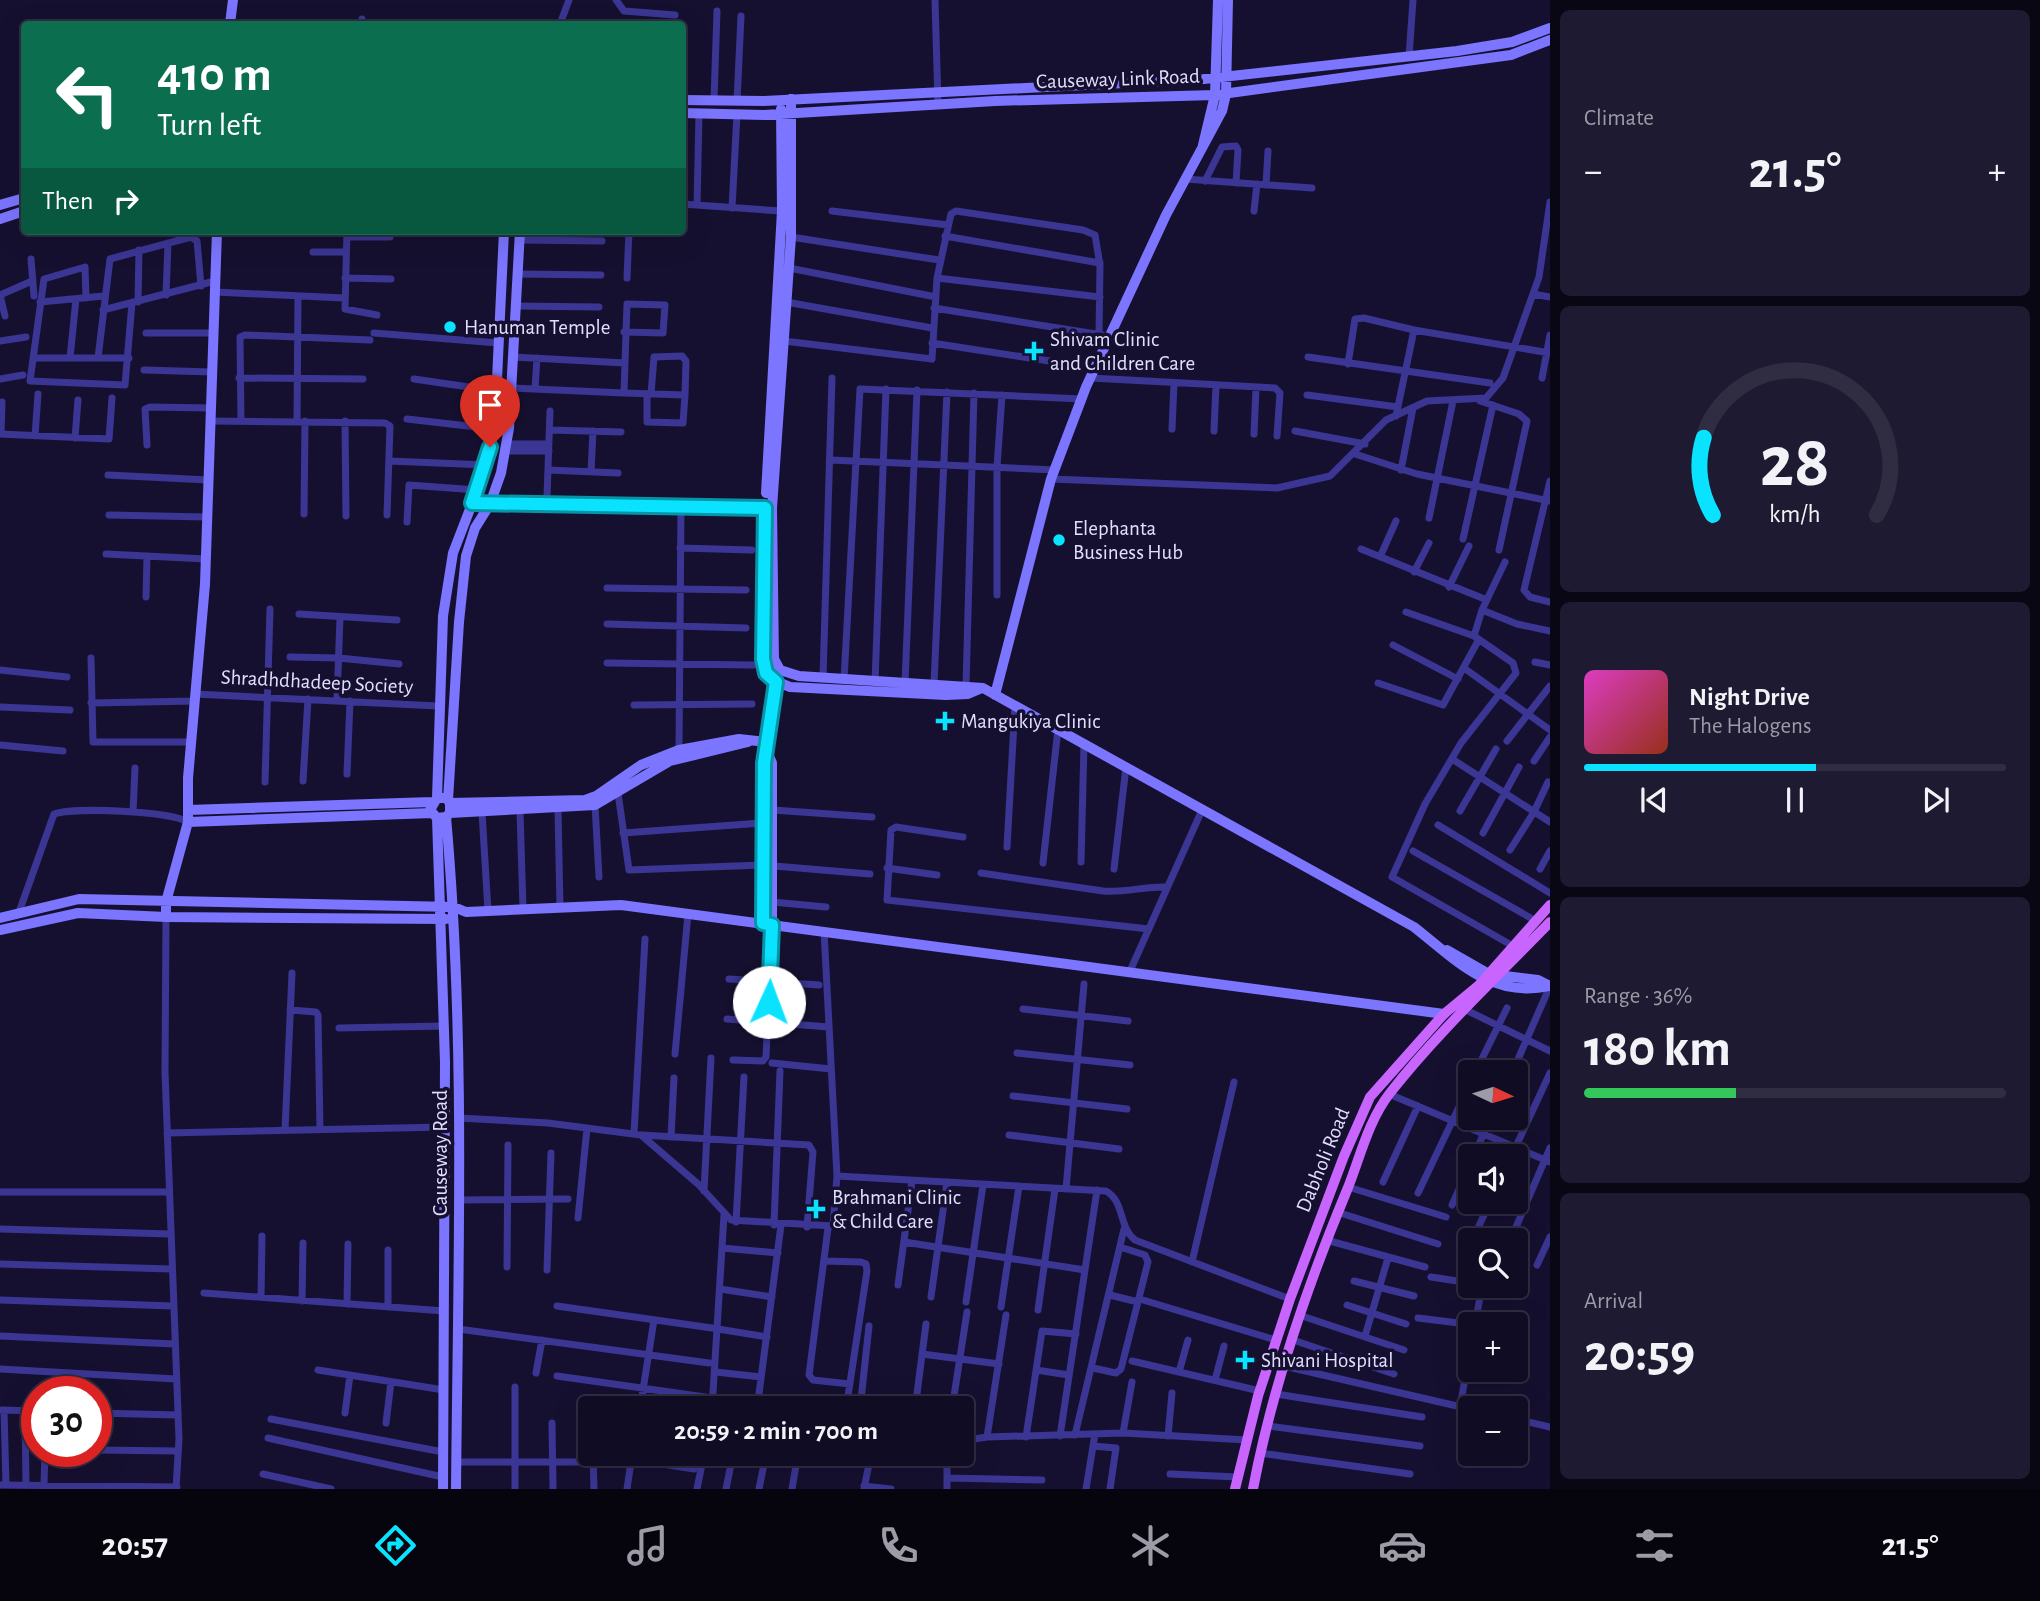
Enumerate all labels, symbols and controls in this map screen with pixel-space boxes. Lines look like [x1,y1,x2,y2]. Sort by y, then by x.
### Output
icon: left [42,49,133,140]
text: 410 m [157,51,272,100]
street label: Causeway Link Road [1036,66,1200,92]
text: Climate [1584,107,1654,130]
text: Turn left [157,109,261,141]
text: 21.5° [1749,145,1841,197]
text: − [1584,153,1602,191]
text: + [1988,153,2006,191]
icon: right [107,182,145,220]
text: Then [42,188,93,214]
place label: Hanuman Temple [464,317,610,338]
marker: Hanuman Temple [442,319,458,335]
place label: Shivam Clinic and Children Care [1050,329,1195,374]
marker: Shivam Clinic and Children Care [1024,341,1044,361]
pin [460,375,520,447]
icon: arrive [471,386,509,424]
text: 28 [1760,427,1830,500]
text: km/h [1769,501,1821,526]
place label: Elephanta Business Hub [1073,518,1183,563]
marker: Elephanta Business Hub [1051,532,1067,548]
street label: Shradhdhadeep Society [220,666,414,698]
text: Night Drive [1689,684,1810,710]
marker: Mangukiya Clinic [935,711,955,731]
place label: Mangukiya Clinic [961,711,1100,732]
text: The Halogens [1689,715,1811,738]
icon: previous [1635,781,1673,819]
icon: pause [1776,781,1814,819]
icon: next [1917,781,1955,819]
position arrow [732,965,806,1039]
text: Range · 36% [1584,985,1692,1008]
text: 180 km [1584,1023,1731,1075]
north arrow [1458,1060,1528,1130]
map controls [1458,1060,1528,1466]
street label: Causeway Road [430,1090,451,1216]
street label: Dabholi Road [1293,1105,1354,1215]
button: sound [1458,1144,1528,1214]
place label: Brahmani Clinic & Child Care [832,1187,961,1232]
marker: Brahmani Clinic & Child Care [806,1199,826,1219]
button: search [1458,1228,1528,1298]
text: Arrival [1584,1290,1643,1313]
button: + [1458,1312,1528,1382]
text: 20:59 [1584,1328,1695,1380]
marker: Shivani Hospital [1235,1350,1255,1370]
place label: Shivani Hospital [1261,1350,1394,1371]
speed limit sign: 30 [21,1376,112,1467]
button: − [1458,1396,1528,1466]
text: 20:59 · 2 min · 700 m [674,1418,878,1444]
icon: directions [371,1521,420,1570]
icon: music [623,1521,672,1570]
icon: phone [874,1521,923,1570]
icon: climate [1126,1521,1175,1570]
icon: car [1378,1521,1427,1570]
icon: filters [1630,1521,1679,1570]
text: 20:57 [101,1529,168,1561]
text: 21.5° [1881,1529,1939,1561]

